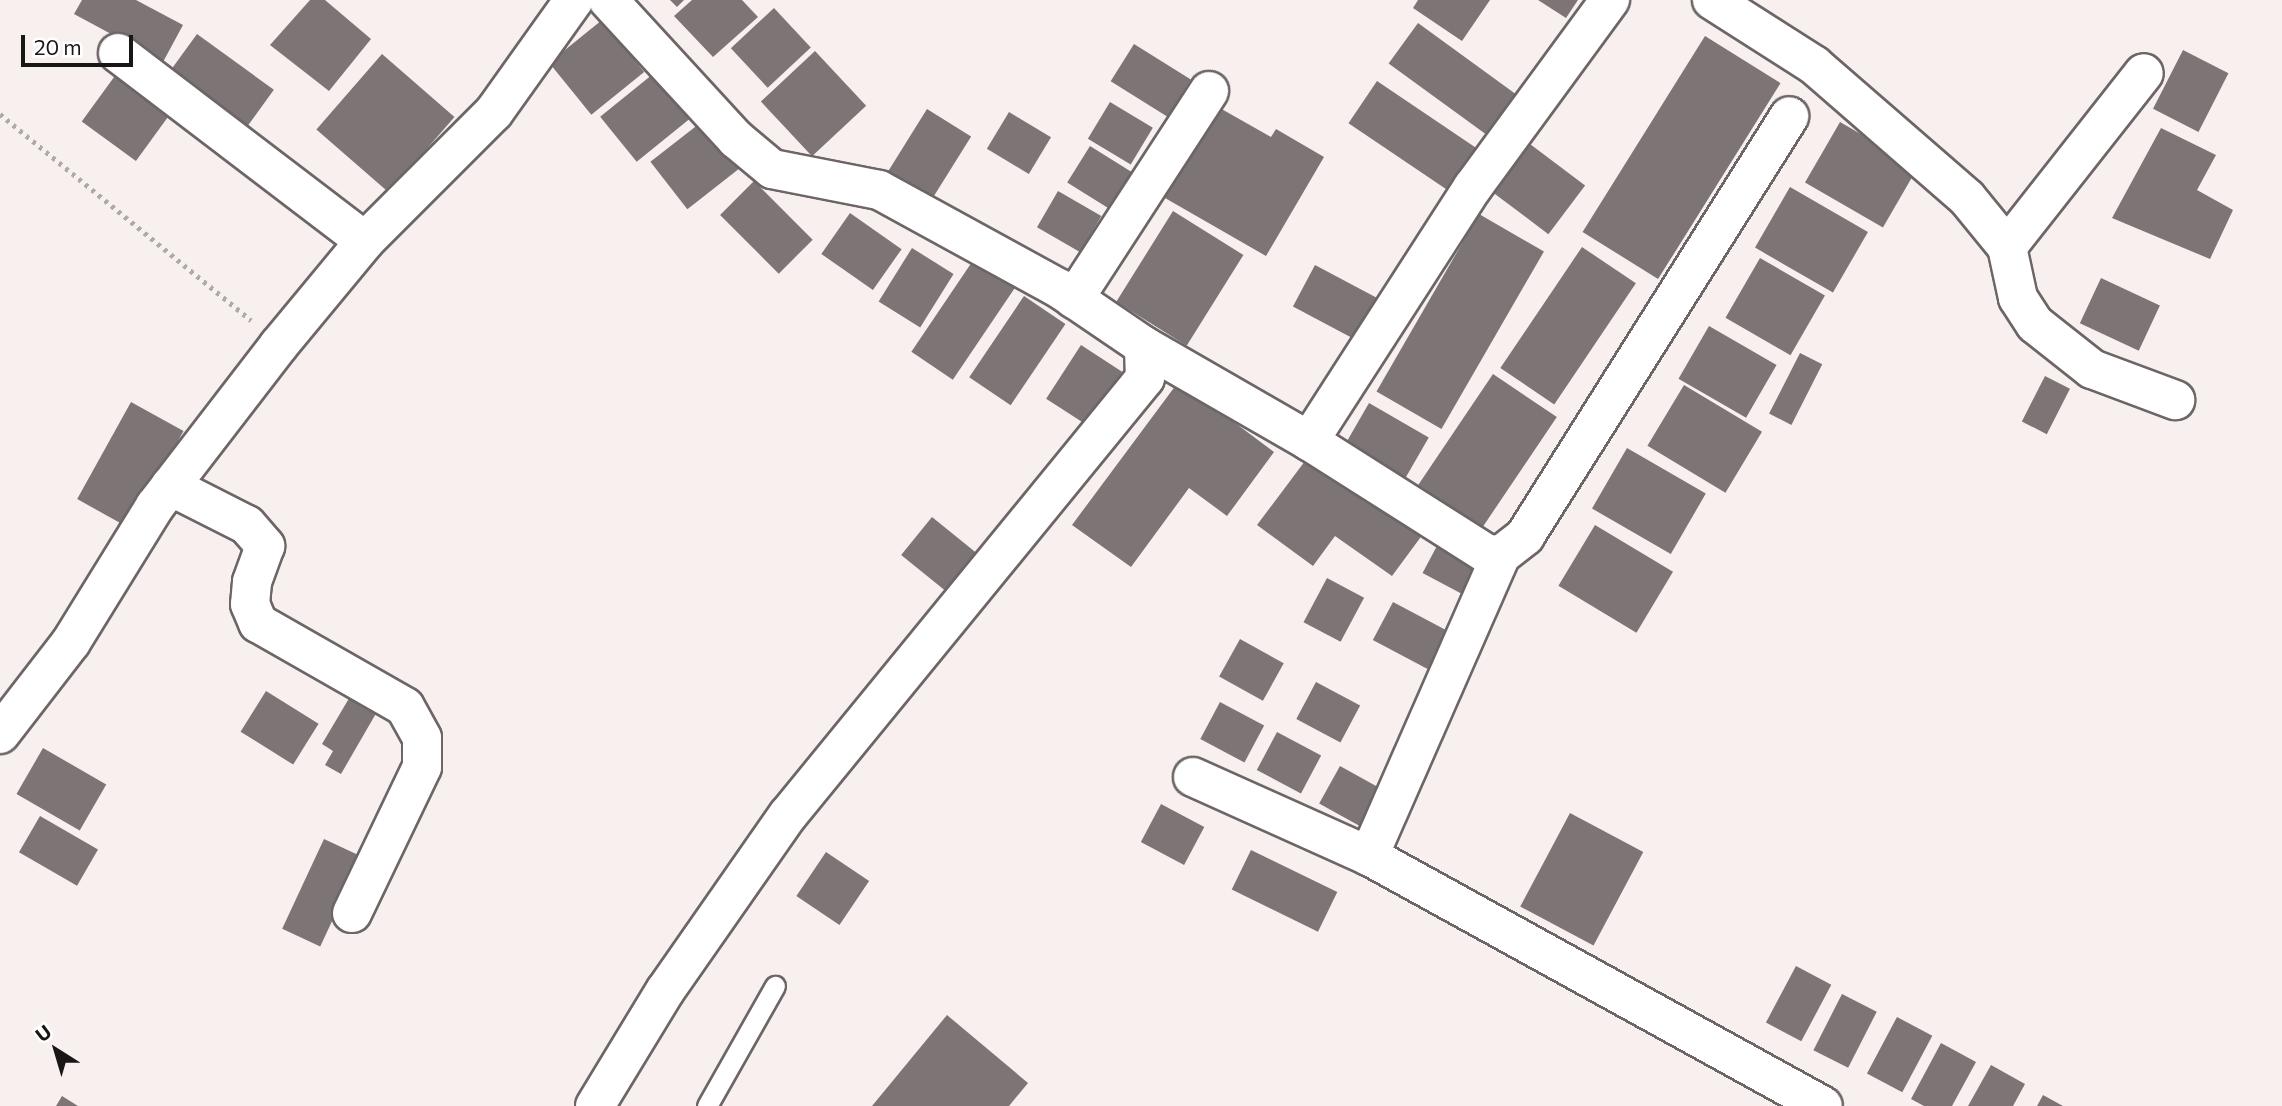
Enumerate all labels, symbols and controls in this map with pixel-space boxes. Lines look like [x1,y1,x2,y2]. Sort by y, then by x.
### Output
scale bar [24,21,136,65]
text: 20 m [34,34,82,59]
north arrow [21,1015,91,1085]
text: U [31,1019,56,1046]

